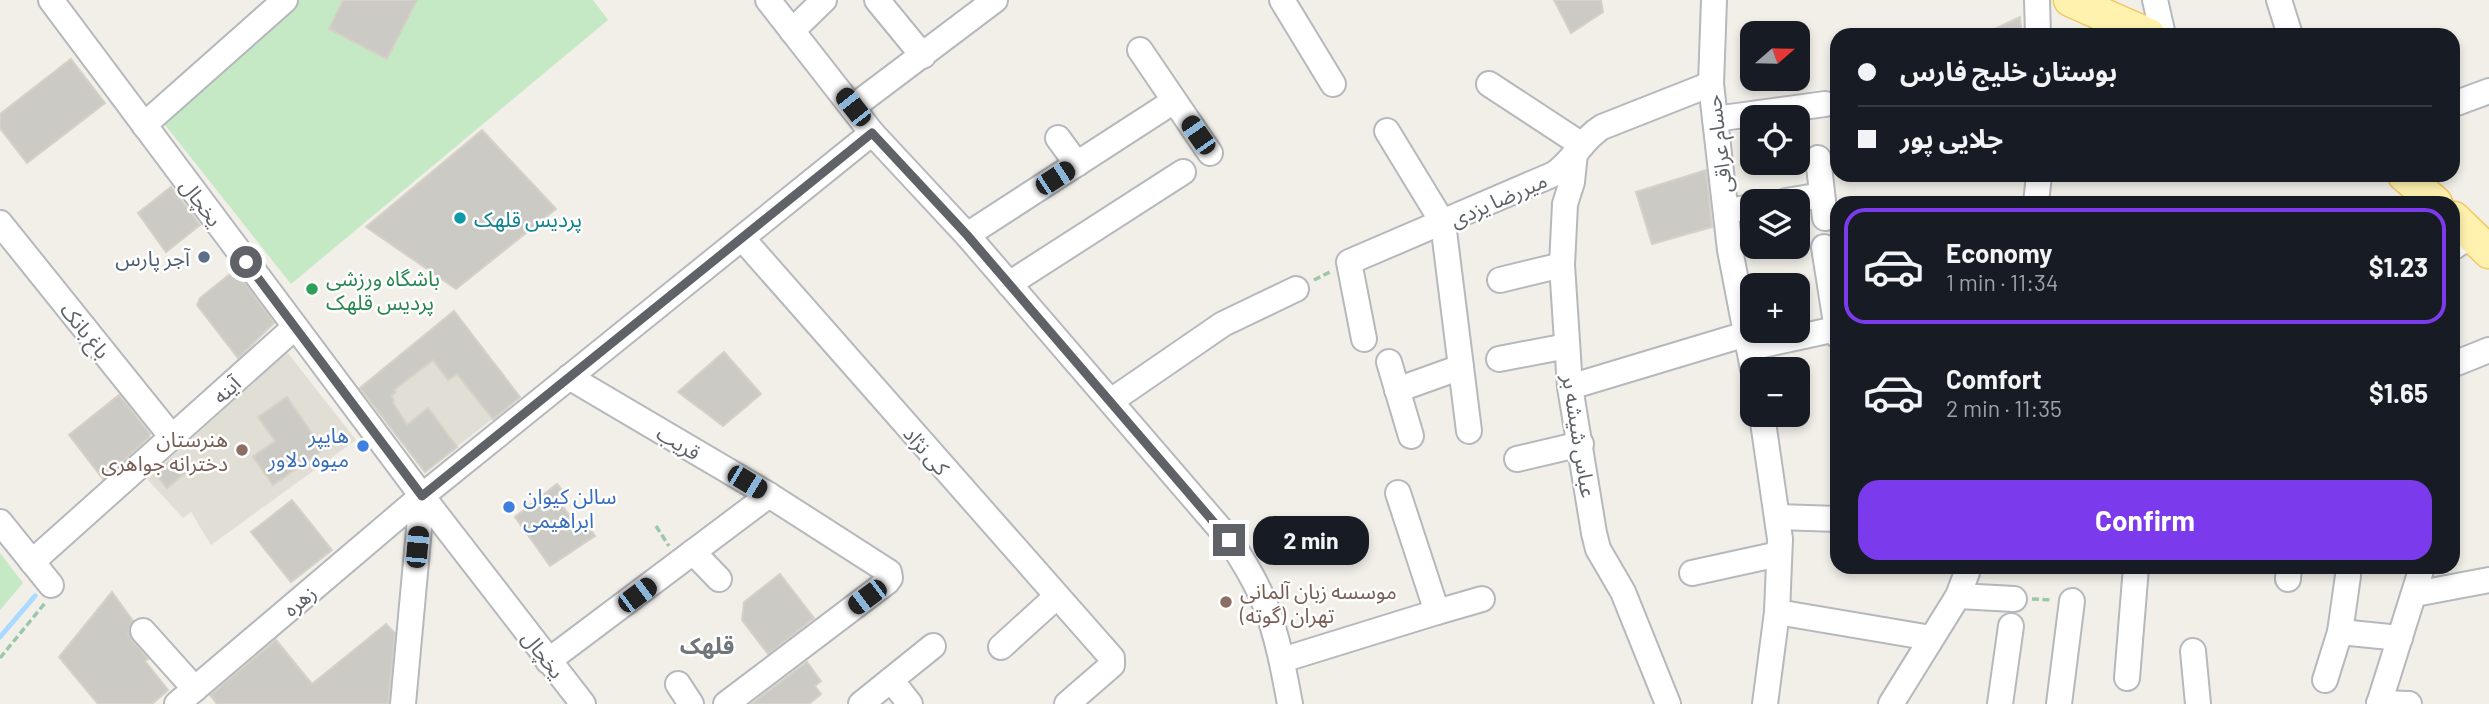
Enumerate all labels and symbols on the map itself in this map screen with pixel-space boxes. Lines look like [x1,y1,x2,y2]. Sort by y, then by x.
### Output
north arrow [1740,21,1810,91]
car [832,84,875,130]
street label: حسام عراقی [1700,93,1741,195]
car [1178,112,1219,158]
car [1032,158,1079,198]
street label: میررضا یزدی [1446,167,1551,232]
street label: یخچال [174,173,228,232]
place label: پردیس قلهک [474,206,582,233]
marker: پردیس قلهک [452,210,468,226]
place label: آجر پارس [115,245,191,272]
route start [230,246,262,278]
marker: آجر پارس [196,249,212,265]
place label: باشگاه ورزشی پردیس قلهک [326,265,440,316]
marker: باشگاه ورزشی پردیس قلهک [304,281,320,297]
street label: باغ بانک [53,297,116,365]
street label: آینه [207,370,246,408]
street label: عباس شیشه بر [1557,372,1602,499]
street label: قریب [652,419,705,465]
street label: کی نژاد [898,420,955,481]
place label: هایپر میوه دلاور [267,422,349,472]
place label: هنرستان دخترانه جواهری [101,426,228,476]
marker: هایپر میوه دلاور [355,438,371,454]
marker: هنرستان دخترانه جواهری [234,442,250,458]
car [724,462,771,502]
place label: سالن کیوان ابراهیمی [523,483,616,533]
marker: سالن کیوان ابراهیمی [501,499,517,515]
callout: 2 min [1254,516,1369,564]
route end [1213,524,1245,556]
car [405,525,430,569]
car [614,574,661,616]
car [844,576,891,618]
place label: موسسه زبان آلمانی تهران (گوته) [1239,578,1397,628]
street label: زهره [278,579,321,622]
marker: موسسه زبان آلمانی تهران (گوته) [1218,594,1234,610]
street label: یخچال [516,625,570,684]
district label: قلهک [680,631,734,659]

